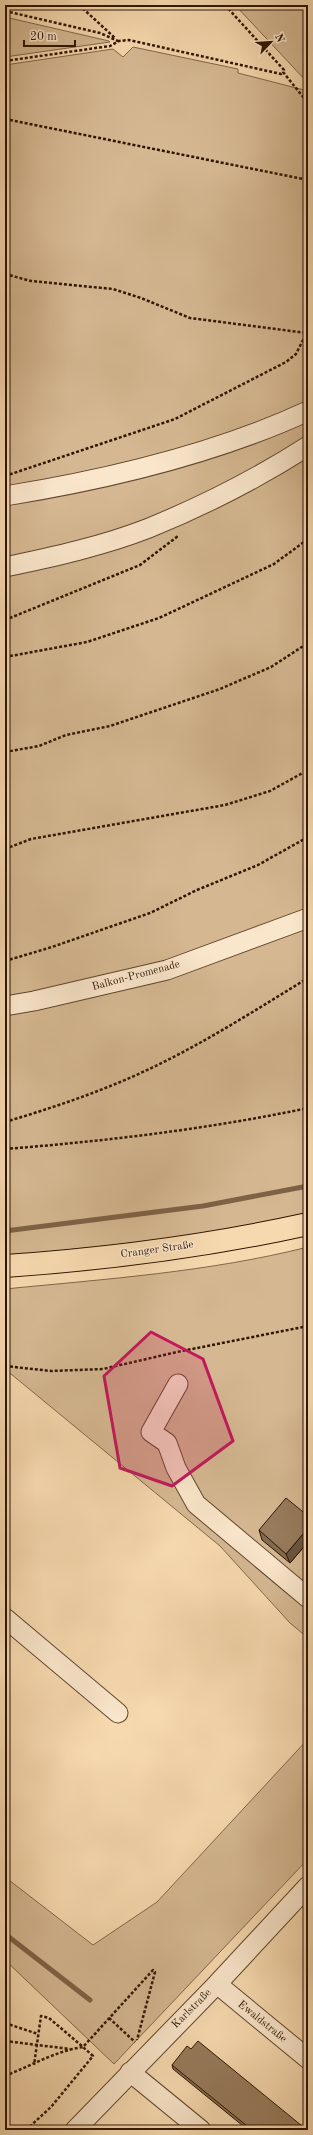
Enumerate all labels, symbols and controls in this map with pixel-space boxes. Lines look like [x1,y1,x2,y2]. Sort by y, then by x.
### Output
scale bar [24,22,75,48]
north arrow [251,22,291,62]
text: 20 m [30,31,57,43]
text: N [272,32,286,45]
street label: Balkon-Promenade [91,959,181,993]
street label: Cranger Straße [120,1239,194,1261]
street label: Karlstraße [170,1987,214,2031]
street label: Ewaldstraße [235,1999,289,2045]

